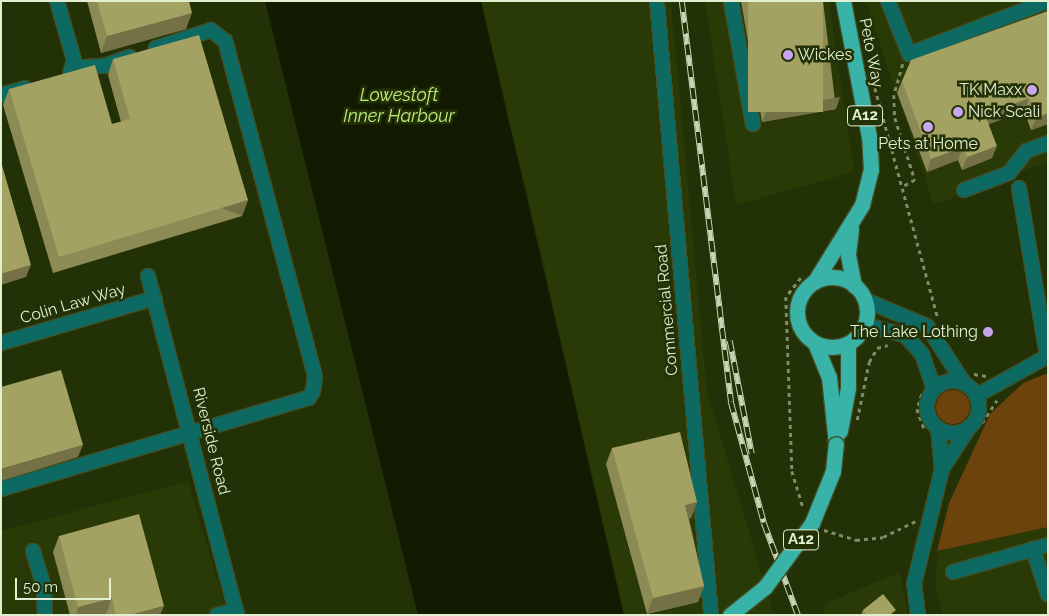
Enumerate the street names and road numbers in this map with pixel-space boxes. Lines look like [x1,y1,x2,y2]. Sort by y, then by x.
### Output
street label: Peto Way [855,16,887,90]
road number: A12 [846,104,884,128]
street label: Commercial Road [652,243,682,377]
street label: Colin Law Way [18,280,128,328]
street label: Riverside Road [188,385,234,497]
road number: A12 [782,528,820,552]

